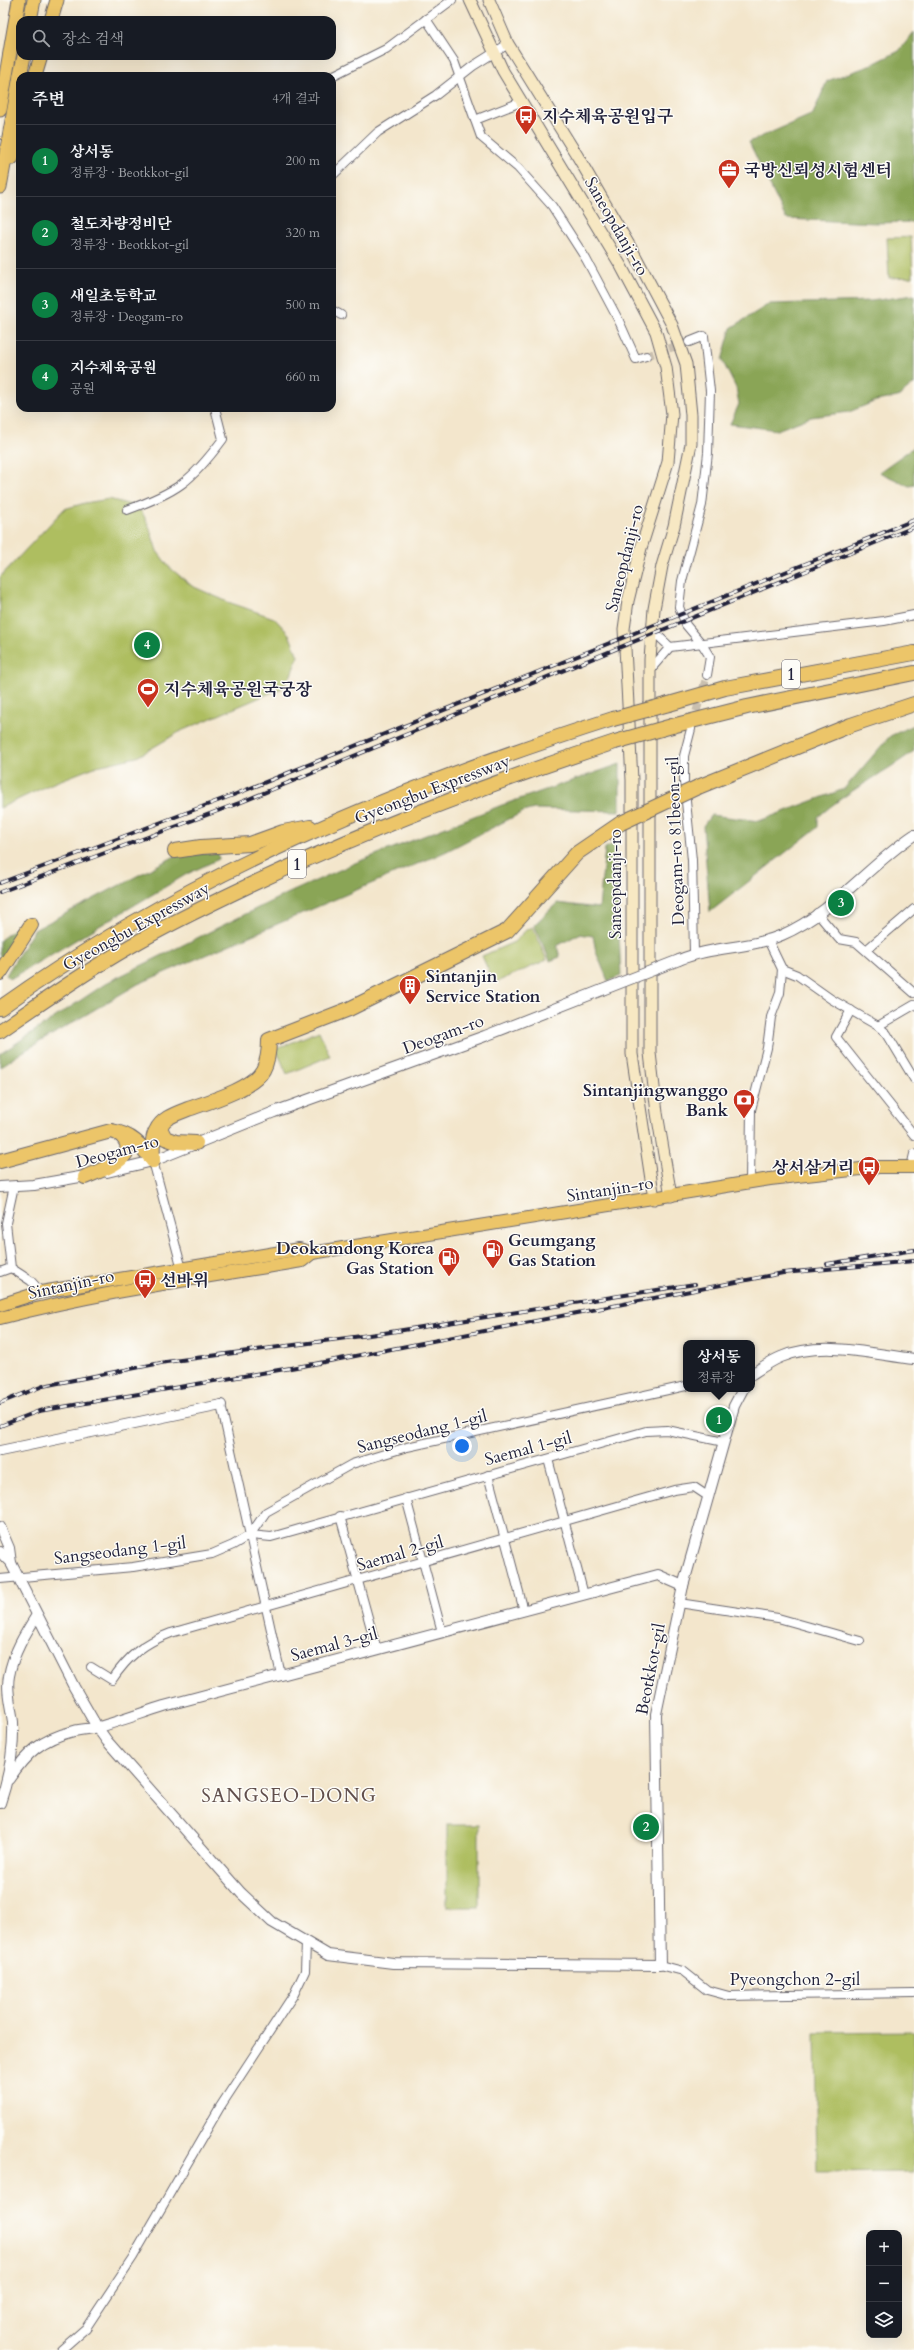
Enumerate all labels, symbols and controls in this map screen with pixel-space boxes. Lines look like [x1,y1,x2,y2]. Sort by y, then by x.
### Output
search box [16,16,336,60]
icon: search [30,27,52,49]
text: 장소 검색 [62,29,124,49]
text: 주변 [32,88,65,111]
text: 4개 결과 [272,90,320,108]
bus stop icon: 지수체육공원입구 [513,103,539,136]
place label: 지수체육공원입구 [542,105,673,128]
text: 상서동 [70,142,113,162]
text: 1 [42,152,48,170]
text: 200 m [286,152,320,170]
office icon: 국방신뢰성시험센터 [716,157,742,190]
place label: 국방신뢰성시험센터 [744,159,892,182]
text: 정류장 · Beotkkot-gil [70,164,189,182]
street label: Saneopdanji-ro [579,173,654,280]
text: 철도차량정비단 [70,214,171,234]
text: 2 [42,224,48,242]
text: 320 m [286,224,320,242]
text: 정류장 · Beotkkot-gil [70,236,189,254]
text: 새일초등학교 [70,286,157,306]
text: 3 [42,296,48,314]
text: 500 m [286,296,320,314]
text: 정류장 · Deogam-ro [70,308,183,326]
text: 지수체육공원 [70,358,157,378]
text: 4 [42,368,48,386]
text: 660 m [286,368,320,386]
text: 공원 [70,380,95,398]
street label: Saneopdanji-ro [600,502,649,614]
pin: 4 [134,630,160,660]
road number: 1 [782,660,800,688]
sports icon: 지수체육공원국궁장 [135,676,161,709]
place label: 지수체육공원국궁장 [164,678,312,701]
street label: Gyeongbu Expressway [351,749,513,830]
street label: Deogam-ro 81beon-gil [661,756,690,926]
street label: Saneopdanji-ro [604,829,627,939]
road number: 1 [288,850,306,878]
street label: Gyeongbu Expressway [59,876,214,976]
pin: 3 [828,888,854,918]
place label: Sintanjin Service Station [426,965,540,1008]
building icon: Sintanjin Service Station [397,973,423,1006]
street label: Deogam-ro [399,1009,487,1060]
place label: Sintanjingwanggo Bank [583,1079,728,1122]
bank icon: Sintanjingwanggo Bank [731,1087,757,1120]
street label: Deogam-ro [73,1129,161,1174]
bus stop icon: 상서삼거리 [856,1154,882,1187]
place label: 상서삼거리 [772,1156,854,1179]
street label: Sintanjin-ro [565,1171,655,1208]
place label: Geumgang Gas Station [508,1229,596,1272]
place label: Deokamdong Korea Gas Station [276,1237,435,1280]
fuel station icon: Geumgang Gas Station [480,1237,506,1270]
fuel station icon: Deokamdong Korea Gas Station [436,1245,462,1278]
street label: Sintanjin-ro [26,1264,116,1305]
bus stop icon: 선바위 [132,1267,158,1300]
place label: 선바위 [160,1269,209,1292]
popup [683,1340,755,1392]
text: 상서동 [697,1347,741,1367]
text: 정류장 [697,1369,735,1387]
street label: Sangseodang 1-gil [355,1404,490,1459]
pin: 1 [706,1405,732,1435]
street label: Saemal 1-gil [482,1426,575,1471]
your location [452,1436,472,1456]
street label: Saemal 2-gil [354,1530,447,1577]
street label: Sangseodang 1-gil [53,1531,188,1570]
street label: Beotkkot-gil [630,1621,671,1717]
street label: Saemal 3-gil [288,1622,381,1667]
district label: SANGSEO-DONG [201,1783,377,1809]
pin: 2 [633,1812,659,1842]
street label: Pyeongchon 2-gil [730,1968,861,1991]
map controls [866,2230,902,2338]
button: + [866,2230,902,2266]
button: − [866,2266,902,2302]
button: layers [866,2302,902,2338]

